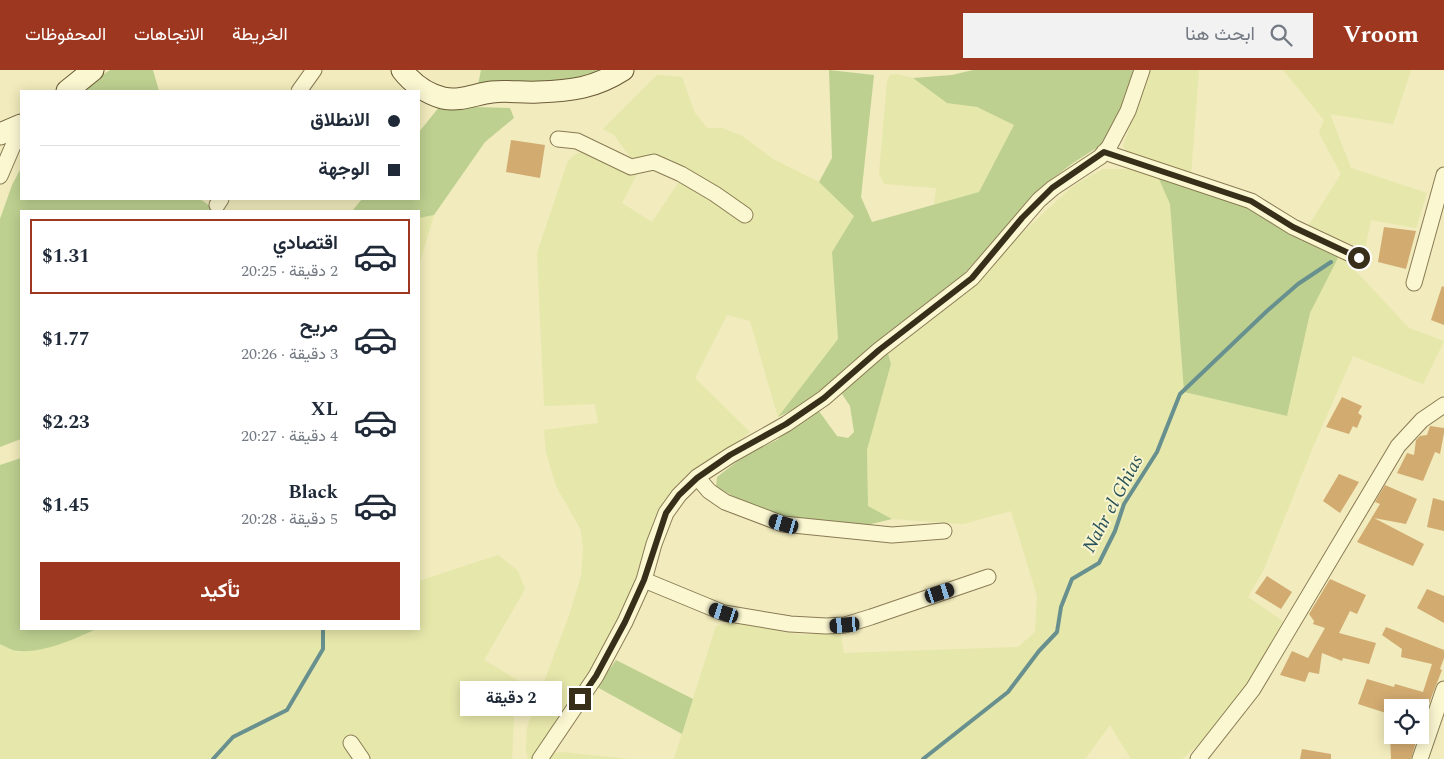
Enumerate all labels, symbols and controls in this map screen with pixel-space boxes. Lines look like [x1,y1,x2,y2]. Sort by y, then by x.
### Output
search box [963,13,1313,58]
text: Vroom [1343,17,1419,53]
text: ابحث هنا [1185,20,1255,49]
text: المحفوظات [25,21,106,48]
text: الاتجاهات [134,21,204,48]
text: الخريطة [232,21,288,48]
icon: search [1267,21,1295,49]
text: الانطلاق [310,106,370,135]
text: الوجهة [318,155,370,184]
text: اقتصادي [273,229,338,258]
icon: car [353,234,398,279]
text: $1.31 [42,242,90,271]
route start [1348,247,1370,269]
text: 2 دقيقة · 20:25 [241,259,338,283]
text: مريح [300,312,338,341]
icon: car [353,317,398,362]
text: $1.77 [42,325,90,354]
text: 3 دقيقة · 20:26 [241,342,338,366]
text: XL [311,395,338,424]
icon: car [353,400,398,445]
text: $2.23 [42,408,90,437]
text: 4 دقيقة · 20:27 [241,424,338,448]
water label: Nahr el Ghias [1075,449,1151,558]
text: Black [288,478,338,507]
icon: car [353,483,398,528]
text: $1.45 [42,491,90,520]
text: 5 دقيقة · 20:28 [241,507,338,531]
car [767,513,800,535]
button: تأكيد [40,562,400,620]
car [923,581,956,605]
car [707,601,740,625]
car [829,616,860,634]
callout: 2 دقيقة [460,682,562,716]
text: 2 دقيقة [486,686,536,710]
route end [569,688,591,710]
map controls [1384,699,1429,744]
button: locate [1384,699,1429,744]

